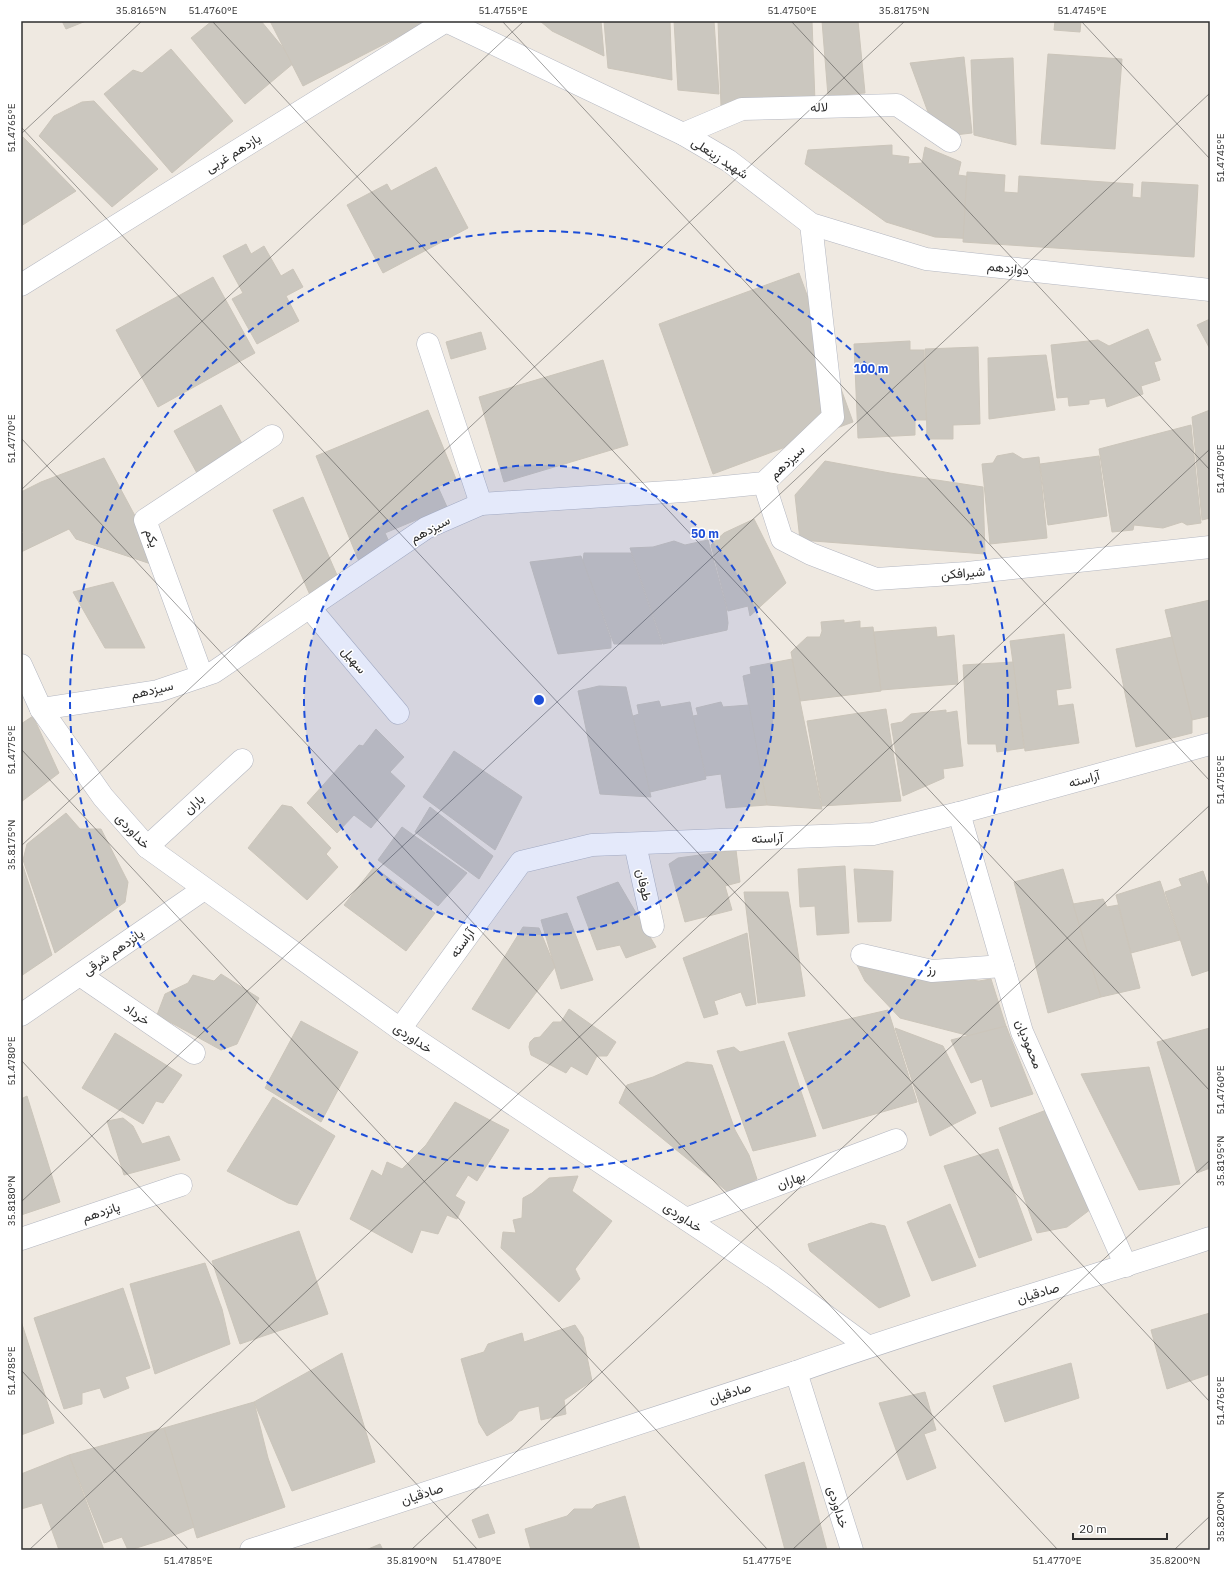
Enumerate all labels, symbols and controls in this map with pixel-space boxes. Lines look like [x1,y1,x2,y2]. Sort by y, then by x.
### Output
text: 35.8165°N [116,4,166,17]
text: 51.4760°E [188,4,238,17]
text: 51.4755°E [478,4,528,17]
text: 51.4750°E [767,4,817,17]
text: 35.8175°N [879,4,929,17]
text: 51.4745°E [1057,4,1107,17]
street label: لاله [810,98,828,116]
text: 51.4765°E [5,103,18,153]
street label: یازدهم غربی [202,129,264,177]
street label: شهید زینعلی [688,133,752,183]
text: 51.4745°E [1214,133,1227,183]
street label: دوازدهم [986,257,1030,279]
text: 100 m [853,361,889,376]
text: 51.4770°E [5,414,18,464]
street label: سیزدهم [766,441,808,483]
text: 51.4750°E [1214,444,1227,494]
street label: سیزدهم [407,511,453,547]
street label: یکم [141,526,163,550]
text: 50 m [691,526,719,541]
street label: شیرافکن [940,563,986,583]
street label: سهیل [338,643,370,677]
street label: سیزدهم [129,677,175,703]
centre of rings [532,693,546,707]
text: 51.4775°E [5,725,18,775]
text: 51.4755°E [1214,755,1227,805]
street label: آراسته [1067,766,1102,791]
street label: باران [180,790,208,818]
street label: خداوردی [112,809,154,853]
text: 35.8175°N [5,820,18,870]
street label: آراسته [751,829,784,847]
street label: طوفان [632,867,656,903]
street label: آراسته [446,924,479,961]
street label: پانزدهم شرقی [79,925,147,980]
street label: رز [926,960,937,978]
street label: خرداد [121,999,154,1029]
street label: محمودیان [1011,1017,1047,1071]
street label: خداوردی [390,1019,436,1057]
text: 51.4780°E [5,1036,18,1086]
text: 51.4760°E [1214,1065,1227,1115]
text: 35.8195°N [1214,1136,1227,1186]
street label: بهاران [774,1167,808,1193]
text: 35.8180°N [5,1176,18,1226]
street label: پانزدهم [80,1198,122,1227]
street label: خداوردی [660,1198,706,1236]
street label: صادقیان [1015,1278,1061,1307]
text: 51.4785°E [5,1346,18,1396]
text: 51.4765°E [1214,1376,1227,1426]
street label: صادقیان [707,1378,753,1408]
street label: صادقیان [399,1479,445,1509]
street label: خداوردی [824,1484,853,1530]
text: 35.8200°N [1214,1492,1227,1542]
scale bar [1073,1515,1167,1541]
text: 20 m [1079,1521,1107,1536]
text: 51.4785°E [163,1554,213,1567]
text: 35.8190°N [387,1554,437,1567]
text: 51.4780°E [452,1554,502,1567]
text: 51.4775°E [742,1554,792,1567]
text: 51.4770°E [1032,1554,1082,1567]
text: 35.8200°N [1150,1554,1200,1567]

